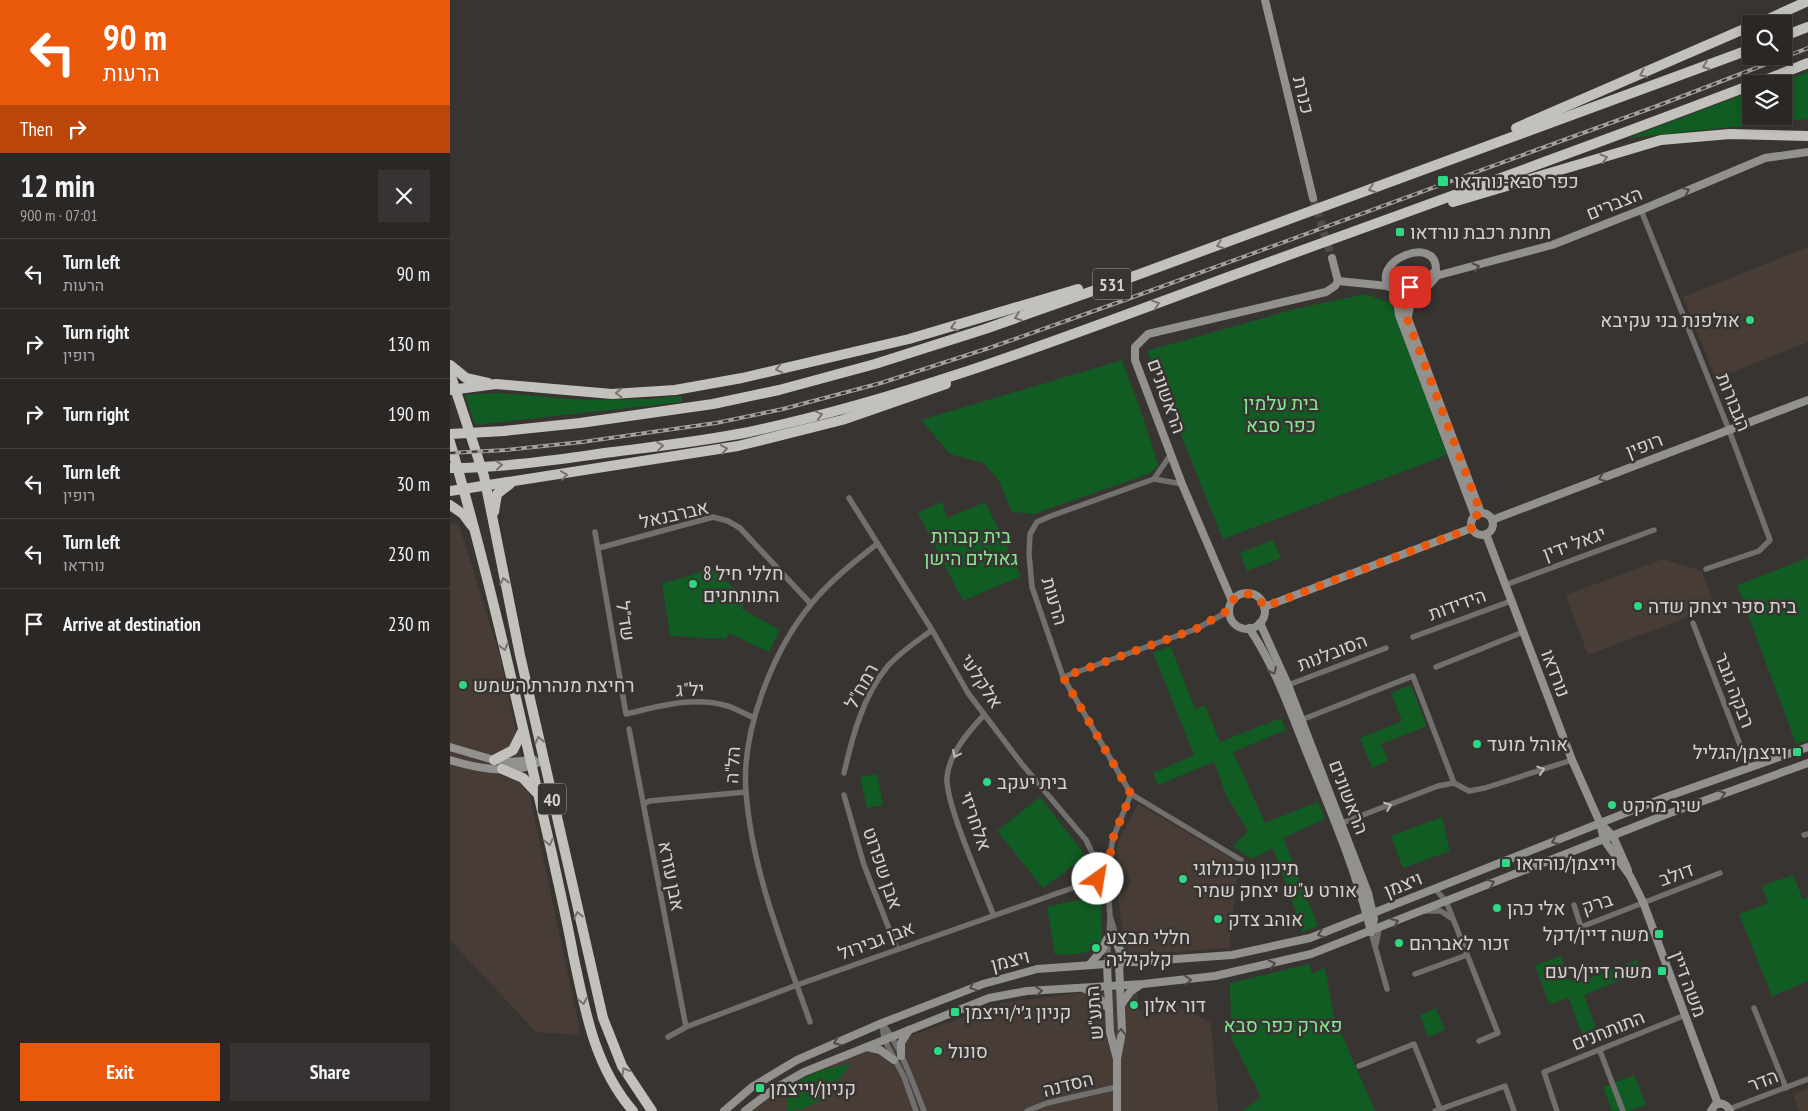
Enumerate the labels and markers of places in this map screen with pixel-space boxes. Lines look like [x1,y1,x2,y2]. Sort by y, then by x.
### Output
place label: כפר סבא-נורדאו [1454,169,1579,193]
marker: כפר סבא-נורדאו [1436,174,1450,188]
place label: תחנת רכבת נורדאו [1410,220,1551,244]
marker: תחנת רכבת נורדאו [1394,226,1406,238]
pin [1389,266,1431,308]
place label: אולפנת בני עקיבא [1600,308,1740,332]
marker: אולפנת בני עקיבא [1744,314,1756,326]
place label: 8 חללי חיל התותחנים [703,561,783,607]
marker: 8 חללי חיל התותחנים [687,578,699,590]
place label: בית ספר יצחק שדה [1648,594,1797,618]
marker: בית ספר יצחק שדה [1632,600,1644,612]
place label: רחיצת מנהרת השמש [473,673,635,697]
marker: רחיצת מנהרת השמש [457,679,469,691]
place label: אוהל מועד [1487,732,1568,756]
marker: אוהל מועד [1471,738,1483,750]
place label: וייצמן/הגליל [1693,740,1787,764]
marker: וייצמן/הגליל [1791,746,1803,758]
place label: בית יעקב [997,770,1067,794]
marker: בית יעקב [981,776,993,788]
place label: שיר מרקט [1622,793,1701,817]
marker: שיר מרקט [1606,799,1618,811]
place label: וייצמן/נורדאו [1516,851,1616,875]
place label: תיכון טכנולוגי אורט ע"ש יצחק שמיר [1193,856,1357,902]
marker: וייצמן/נורדאו [1500,857,1512,869]
marker: תיכון טכנולוגי אורט ע"ש יצחק שמיר [1177,873,1189,885]
place label: אלי כהן [1507,896,1566,920]
marker: אלי כהן [1491,902,1503,914]
place label: אוהב צדק [1228,907,1303,931]
marker: אוהב צדק [1212,913,1224,925]
place label: משה דיין/דקל [1543,922,1649,946]
place label: חללי מבצע קלקיליה [1106,925,1190,971]
marker: משה דיין/דקל [1653,928,1665,940]
place label: זכור לאברהם [1409,931,1510,955]
marker: זכור לאברהם [1393,937,1405,949]
marker: חללי מבצע קלקיליה [1090,942,1102,954]
place label: משה דיין/רעם [1545,959,1652,983]
marker: משה דיין/רעם [1656,965,1668,977]
place label: דור אלון [1144,993,1206,1017]
marker: דור אלון [1128,999,1140,1011]
place label: קניון ג׳י/וייצמן [965,1000,1071,1024]
marker: קניון ג׳י/וייצמן [949,1006,961,1018]
place label: סונול [948,1039,988,1063]
marker: סונול [932,1045,944,1057]
place label: קניון/וייצמן [770,1076,856,1100]
marker: קניון/וייצמן [754,1082,766,1094]

